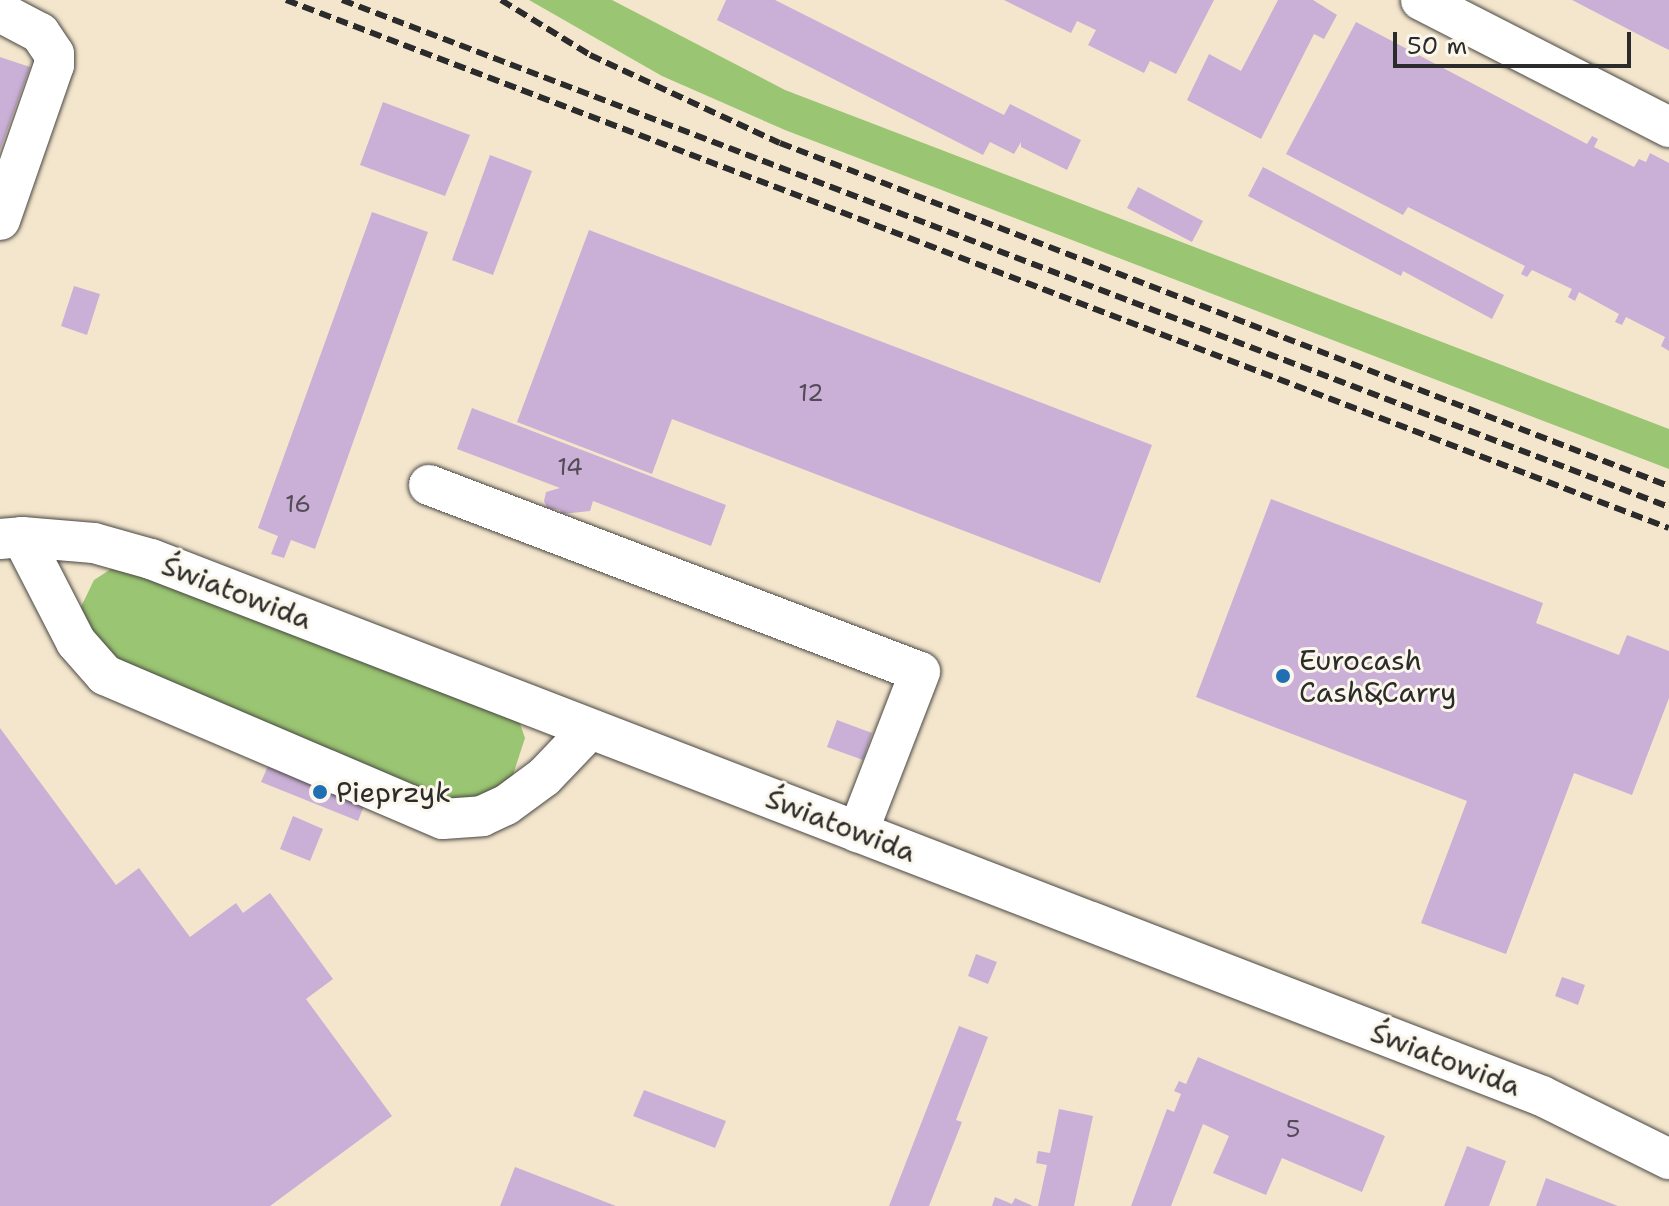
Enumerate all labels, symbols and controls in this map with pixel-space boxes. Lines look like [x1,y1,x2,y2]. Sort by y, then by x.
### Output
scale bar [1397,16,1635,66]
text: 50 m [1407,30,1467,62]
house number: 12 [798,380,824,408]
house number: 14 [557,454,583,482]
house number: 16 [285,491,311,519]
street label: Światowida [157,548,317,636]
place label: Eurocash Cash&Carry [1299,643,1456,709]
marker: Eurocash Cash&Carry [1274,667,1292,685]
place label: Pieprzyk [336,775,451,809]
street label: Światowida [761,781,921,869]
marker: Pieprzyk [311,783,329,801]
street label: Światowida [1366,1015,1526,1103]
house number: 5 [1286,1116,1300,1144]

